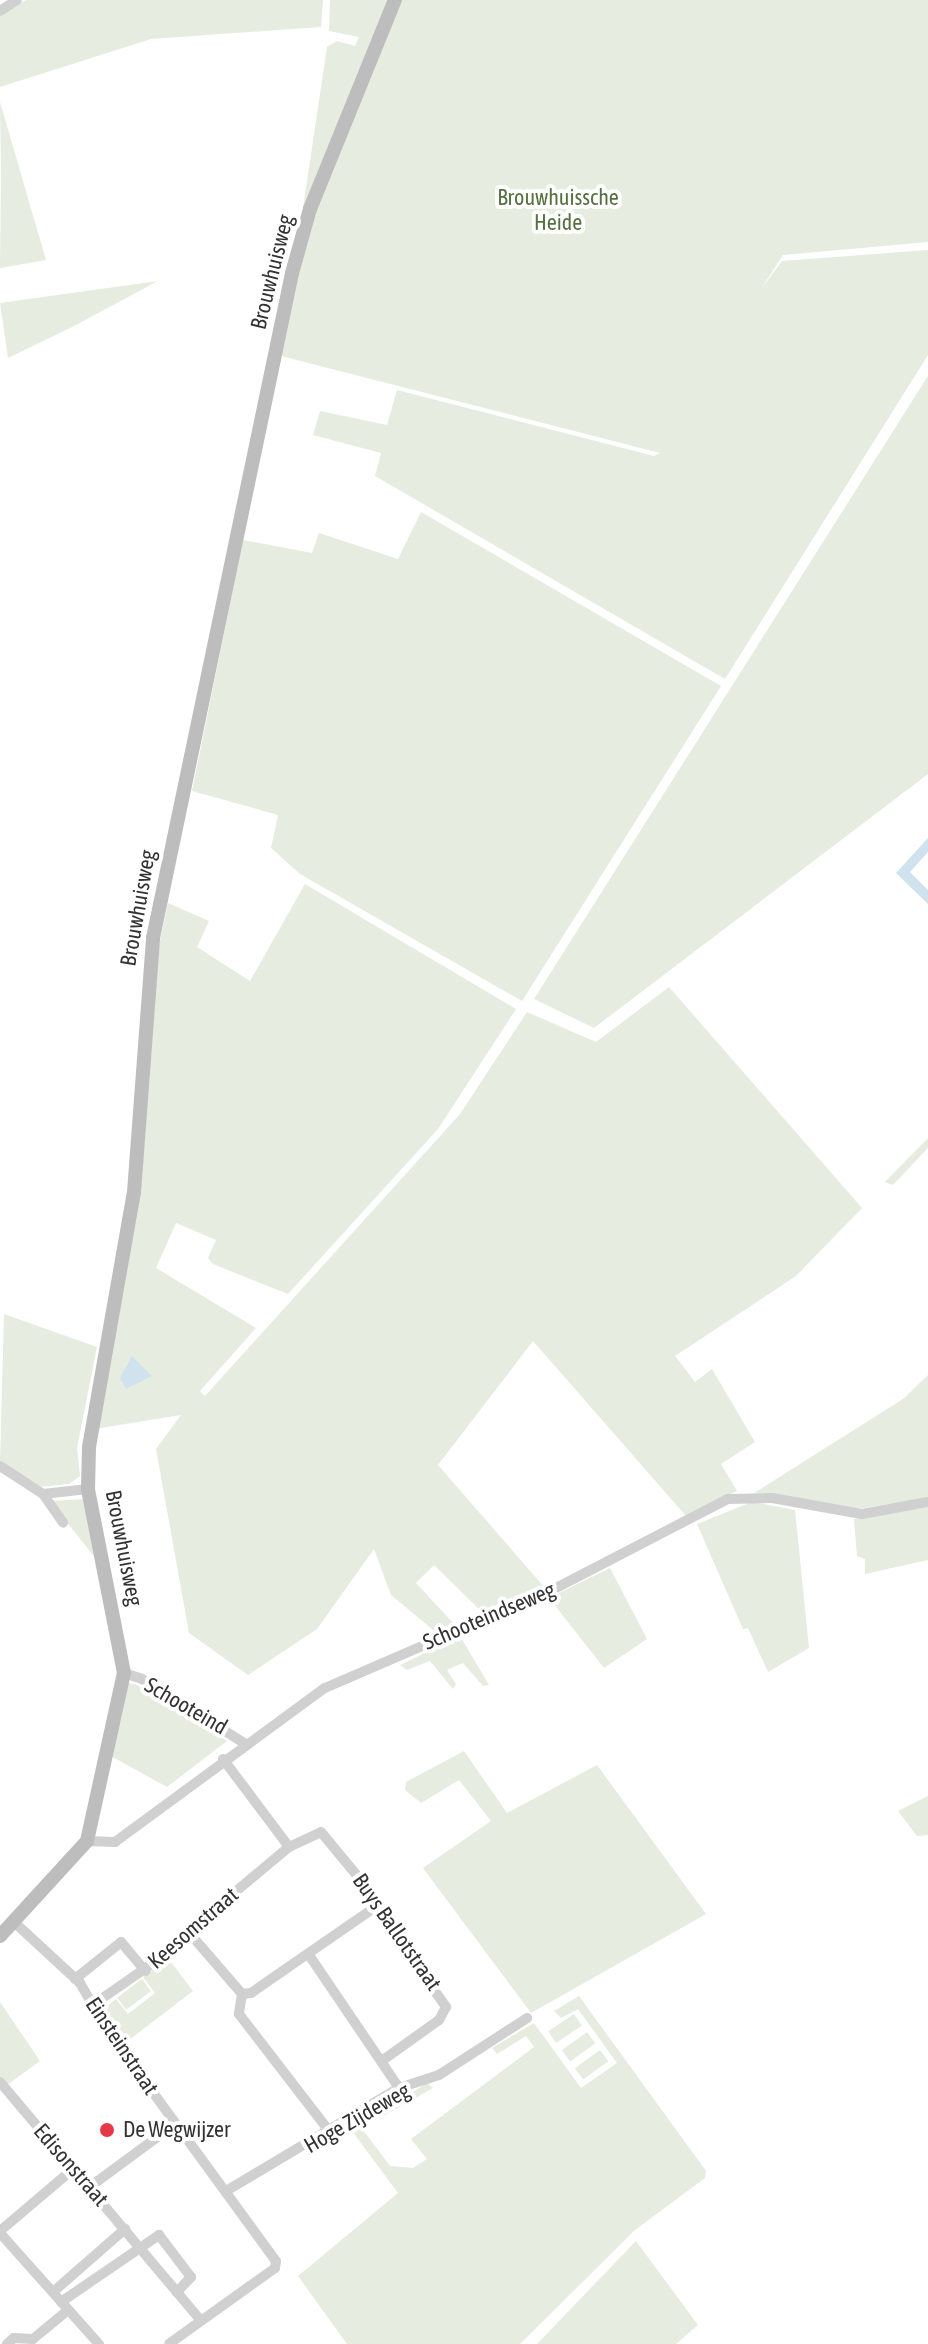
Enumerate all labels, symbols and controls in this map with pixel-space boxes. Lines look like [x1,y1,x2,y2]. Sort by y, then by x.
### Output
park label: Brouwhuissche Heide [497,184,619,236]
street label: Brouwhuisweg [245,212,299,332]
street label: Brouwhuisweg [115,848,161,968]
street label: Brouwhuisweg [100,1488,148,1608]
street label: Schooteindseweg [419,1576,559,1656]
street label: Schooteind [140,1672,232,1740]
street label: Buys Ballotstraat [347,1868,447,1996]
street label: Keesomstraat [142,1882,244,1974]
street label: Einsteinstraat [80,1992,164,2100]
street label: Hoge Zijdeweg [299,2077,415,2159]
place label: De Wegwijzer [123,2117,230,2143]
street label: Edisonstraat [28,2118,114,2212]
marker: De Wegwijzer [98,2121,116,2139]

